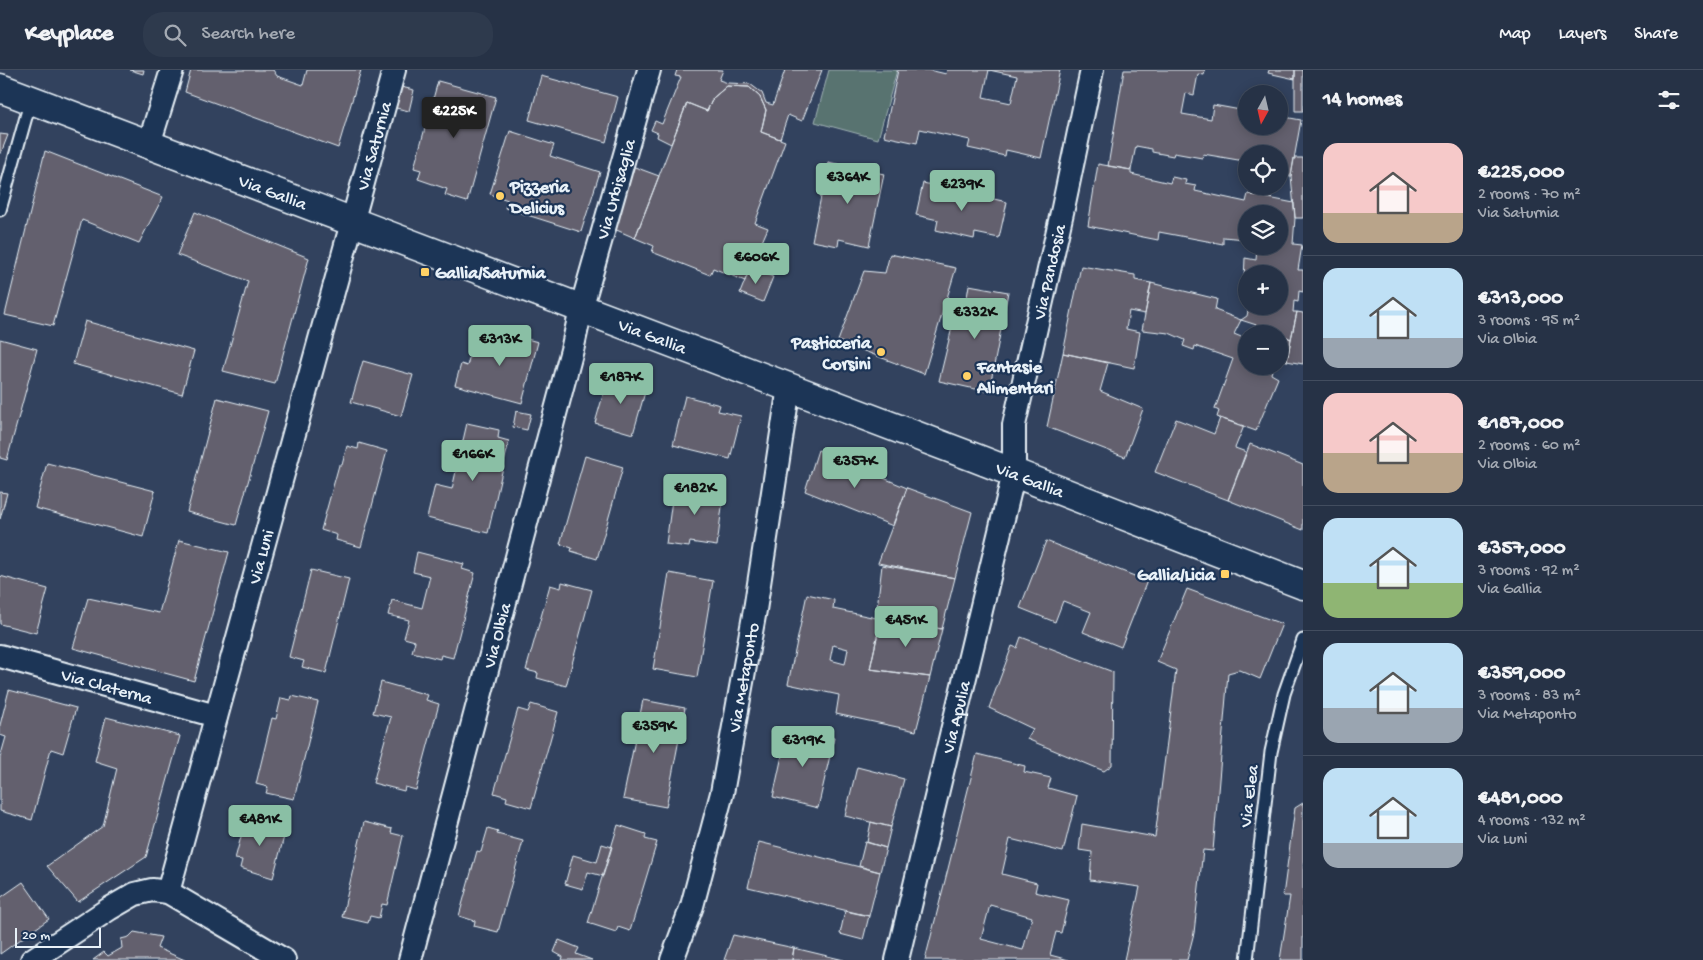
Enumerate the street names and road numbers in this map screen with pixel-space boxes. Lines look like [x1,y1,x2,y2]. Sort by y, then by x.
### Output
street label: Via Saturnia [353,99,398,194]
street label: Via Urbisaglia [593,136,642,243]
street label: Via Gallia [234,171,310,217]
street label: Via Pandosia [1030,222,1072,323]
street label: Via Gallia [614,315,690,361]
street label: Via Gallia [991,458,1067,505]
street label: Via Luni [245,527,280,588]
street label: Via Olbia [480,600,518,672]
street label: Via Metaponto [725,621,765,735]
street label: Via Claterna [57,665,155,711]
street label: Via Apulia [939,678,977,757]
street label: Via Elea [1236,763,1265,830]

